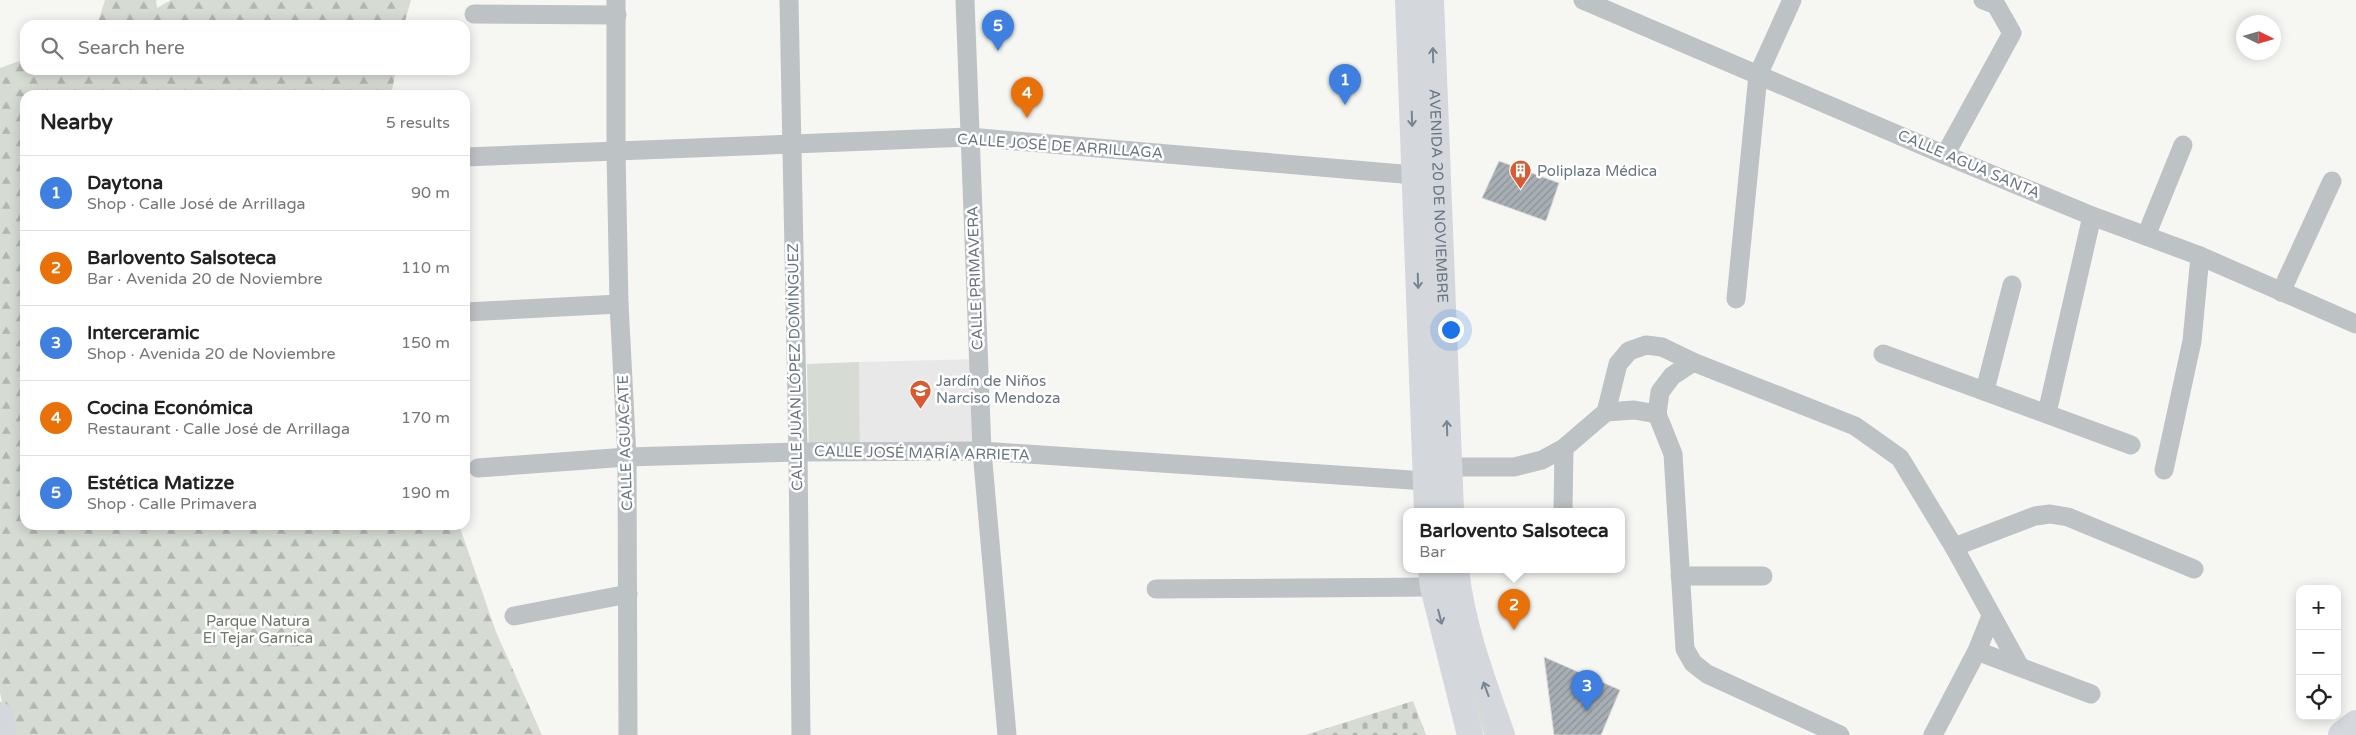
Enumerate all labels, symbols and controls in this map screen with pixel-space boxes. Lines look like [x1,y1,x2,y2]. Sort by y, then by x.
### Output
pin: 5 [982,10,1014,51]
north arrow [2236,15,2281,60]
search box [20,20,470,75]
icon: search [38,34,66,62]
text: Search here [78,37,185,59]
one-way arrow [1428,48,1437,64]
pin: 1 [1329,64,1361,105]
pin: 4 [1011,77,1043,118]
street label: AVENIDA 20 DE NOVIEMBRE [1425,89,1452,303]
text: Nearby [40,110,113,135]
one-way arrow [1408,110,1417,126]
text: 5 results [386,113,450,133]
street label: CALLE AGUA SANTA [1895,126,2043,202]
street label: CALLE JOSÉ DE ARRILLAGA [956,130,1164,162]
building icon: Poliplaza Médica [1509,159,1533,190]
place label: Poliplaza Médica [1537,162,1657,180]
text: Daytona [87,172,163,194]
text: 1 [51,183,61,203]
text: 90 m [411,183,450,203]
text: Shop · Calle José de Arrillaga [87,194,306,214]
street label: CALLE PRIMAVERA [963,206,987,350]
street label: CALLE JUAN LÓPEZ DOMÍNGUEZ [784,243,806,491]
text: Barlovento Salsoteca [87,247,276,269]
text: 2 [51,258,61,278]
text: 110 m [401,258,450,278]
text: Bar · Avenida 20 de Noviembre [87,269,323,289]
one-way arrow [1414,273,1423,289]
your location [1438,317,1464,343]
text: Interceramic [87,322,200,344]
text: 3 [51,333,61,353]
text: 150 m [401,333,450,353]
text: Shop · Avenida 20 de Noviembre [87,344,336,364]
place label: Jardín de Niños Narciso Mendoza [936,372,1060,407]
street label: CALLE AGUACATE [614,375,636,511]
school or university icon: Jardín de Niños Narciso Mendoza [908,378,932,409]
text: Cocina Económica [87,397,253,419]
text: 4 [51,408,61,428]
text: 170 m [401,408,450,428]
text: Restaurant · Calle José de Arrillaga [87,419,350,439]
one-way arrow [1443,420,1452,436]
street label: CALLE JOSÉ MARÍA ARRIETA [814,442,1030,464]
text: Estética Matizze [87,472,234,494]
text: 5 [51,483,61,503]
text: 190 m [401,483,450,503]
text: Shop · Calle Primavera [87,494,257,514]
popup [1403,508,1625,573]
text: Barlovento Salsoteca [1419,520,1609,542]
text: Bar [1419,542,1446,562]
map controls [2296,585,2341,720]
button: + [2296,585,2341,630]
pin: 2 [1498,589,1530,630]
one-way arrow [1436,608,1445,624]
park label: Parque Natura El Tejar Garnica [203,612,313,647]
button: − [2296,630,2341,675]
pin: 3 [1571,670,1603,711]
button: locate [2296,675,2341,720]
one-way arrow [1481,682,1490,697]

